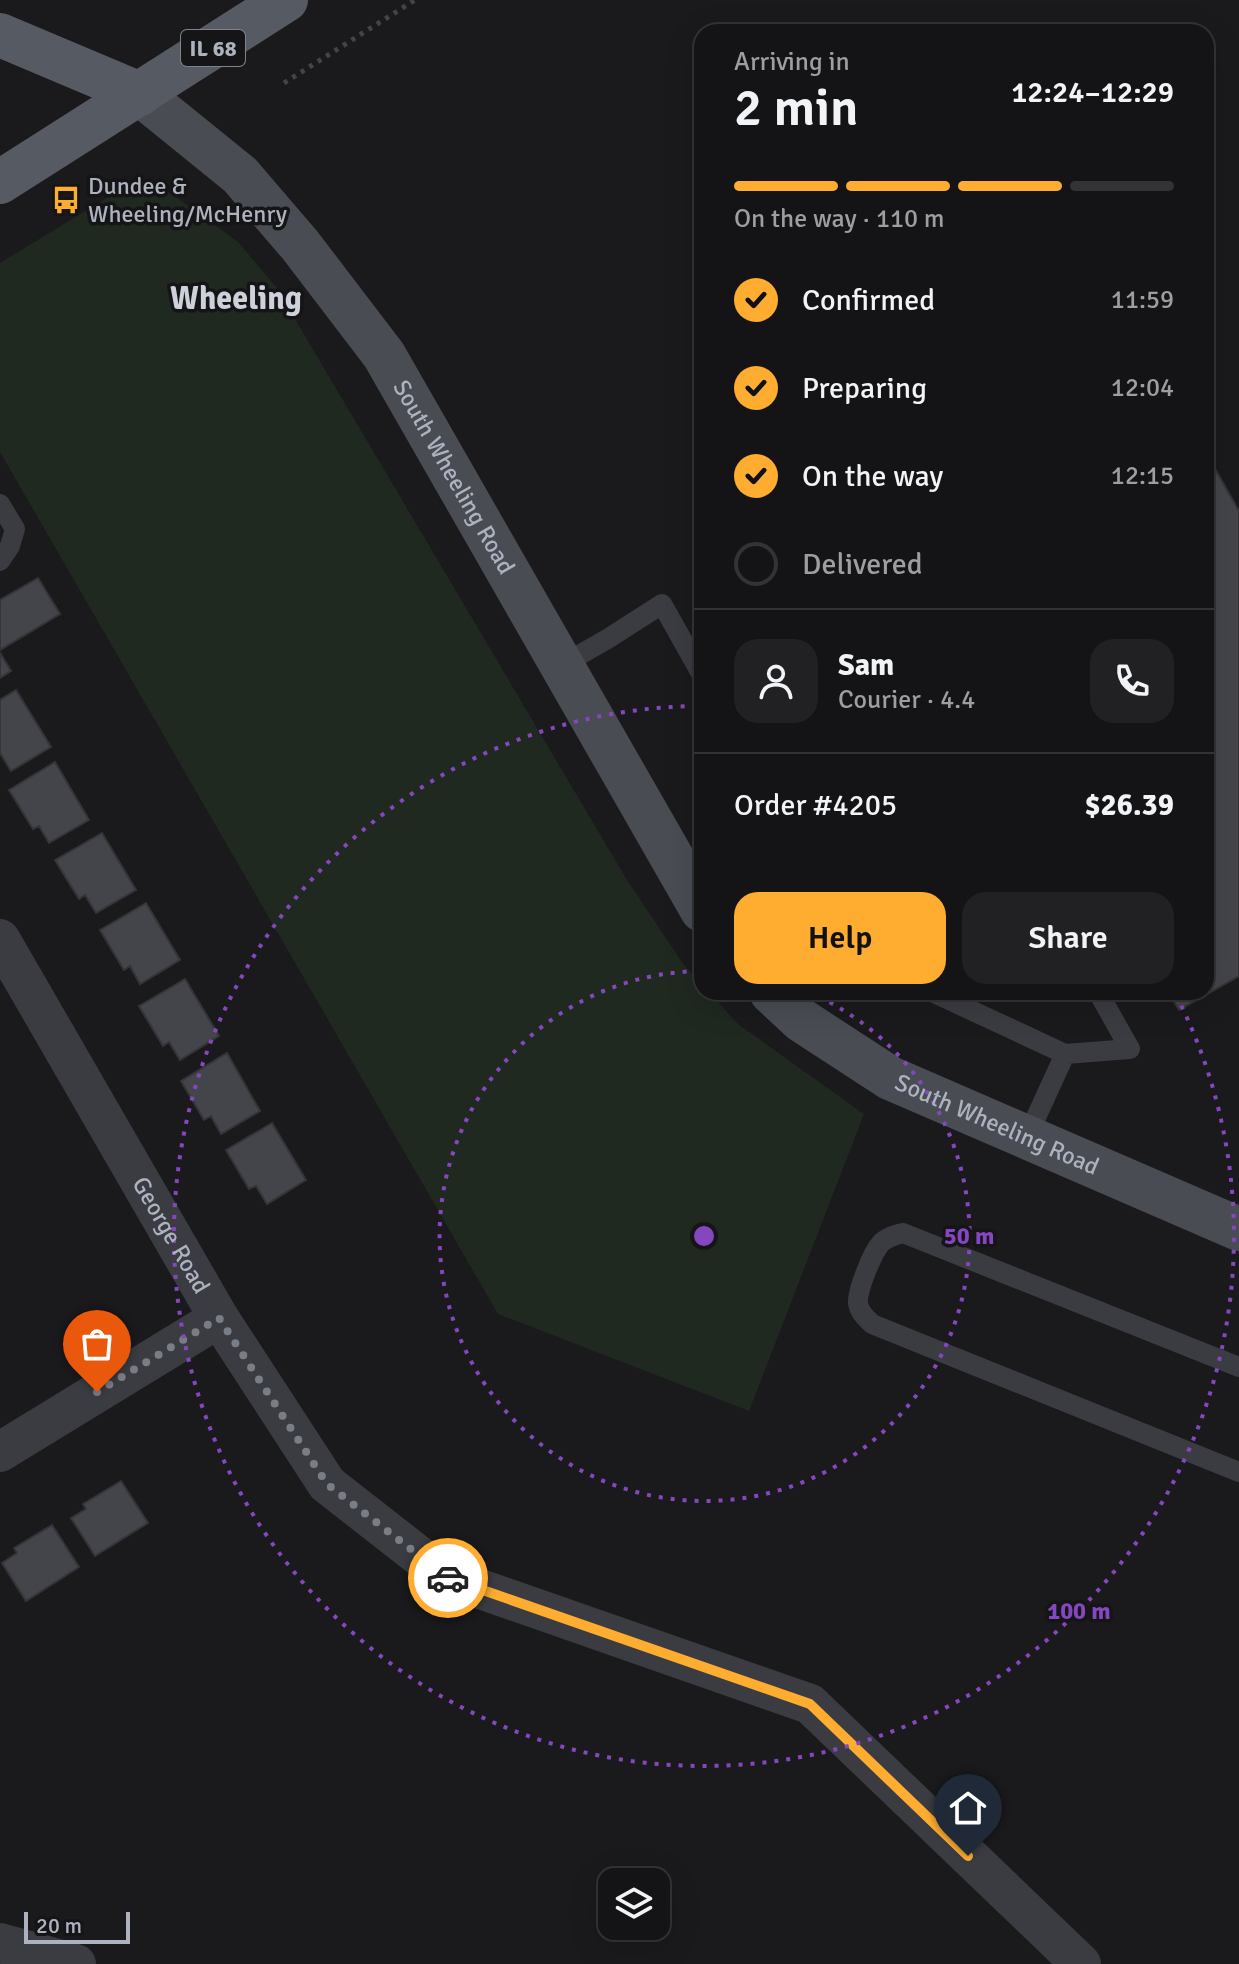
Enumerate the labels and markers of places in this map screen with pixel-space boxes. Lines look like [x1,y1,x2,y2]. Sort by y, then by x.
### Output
place label: Dundee & Wheeling/McHenry [88,171,287,229]
bus stop icon: Dundee & Wheeling/McHenry [51,185,81,215]
centre of rings [690,1222,718,1250]
pin [63,1310,131,1392]
pin [934,1774,1002,1856]

